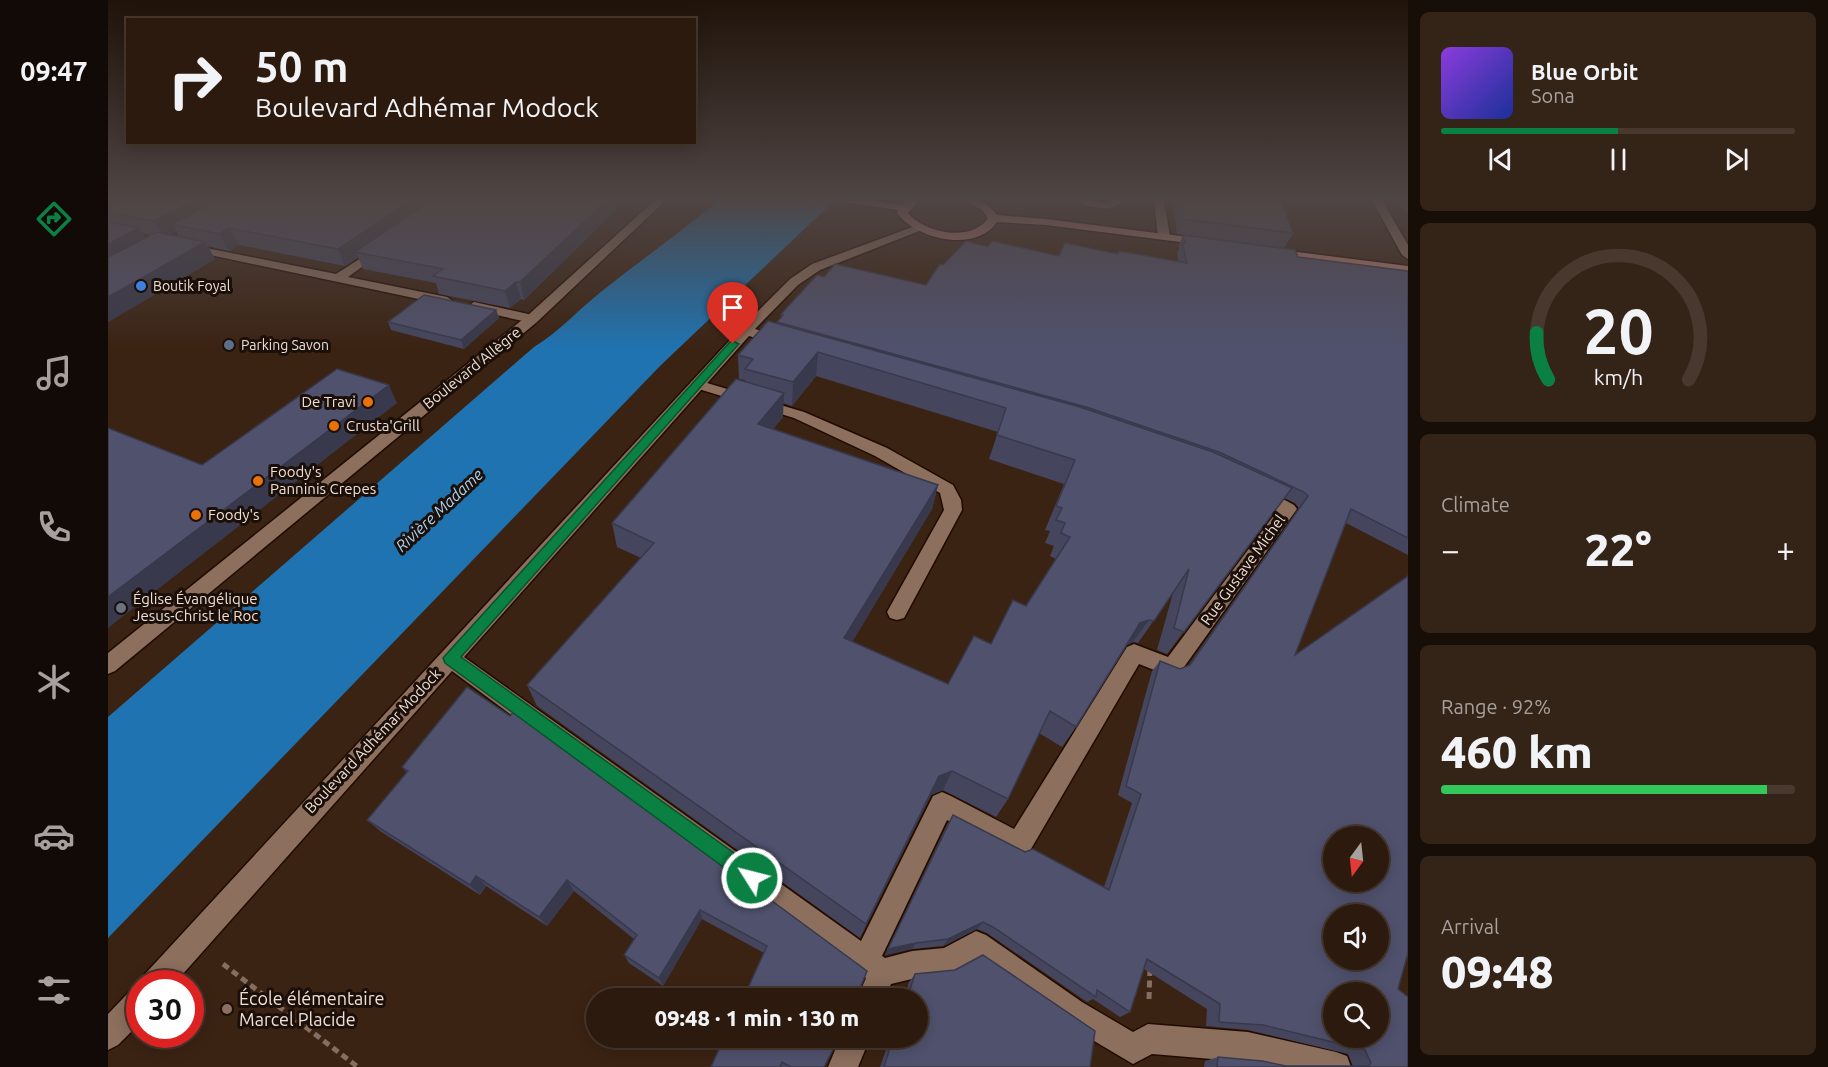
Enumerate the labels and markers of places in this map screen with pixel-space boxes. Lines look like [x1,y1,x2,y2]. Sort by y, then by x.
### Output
place label: Boutik Foyal [153,278,231,294]
marker: Boutik Foyal [134,279,148,293]
pin [707,282,758,344]
place label: Parking Savon [241,337,329,353]
marker: Parking Savon [222,338,236,352]
place label: De Travi [302,393,356,410]
marker: De Travi [361,395,375,409]
place label: Crusta'Grill [346,417,420,434]
marker: Crusta'Grill [327,419,341,433]
place label: Foody's Panninis Crepes [270,463,376,497]
marker: Foody's Panninis Crepes [251,474,265,488]
place label: Foody's [208,506,260,523]
marker: Foody's [189,508,203,522]
place label: Église Évangélique Jesus-Christ le Roc [133,590,258,624]
marker: Église Évangélique Jesus-Christ le Roc [114,601,128,615]
place label: École élémentaire Marcel Placide [239,987,384,1029]
marker: École élémentaire Marcel Placide [220,1002,234,1016]

